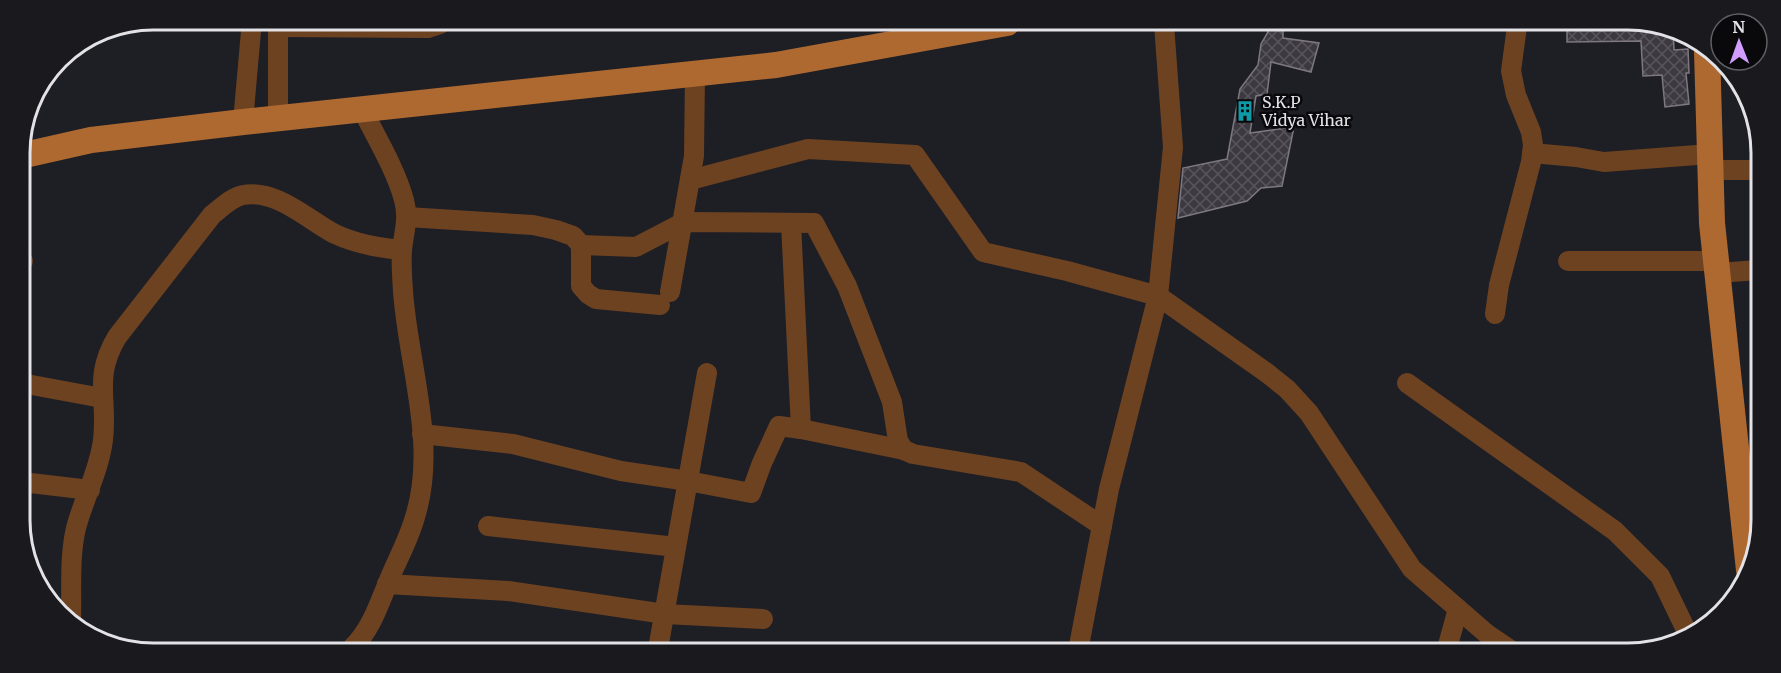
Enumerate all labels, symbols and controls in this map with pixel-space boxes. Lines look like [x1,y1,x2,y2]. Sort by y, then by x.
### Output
north arrow [1709,12,1769,72]
text: N [1732,17,1746,37]
place label: S.K.P Vidya Vihar [1261,92,1351,130]
building icon: S.K.P Vidya Vihar [1233,99,1257,123]

